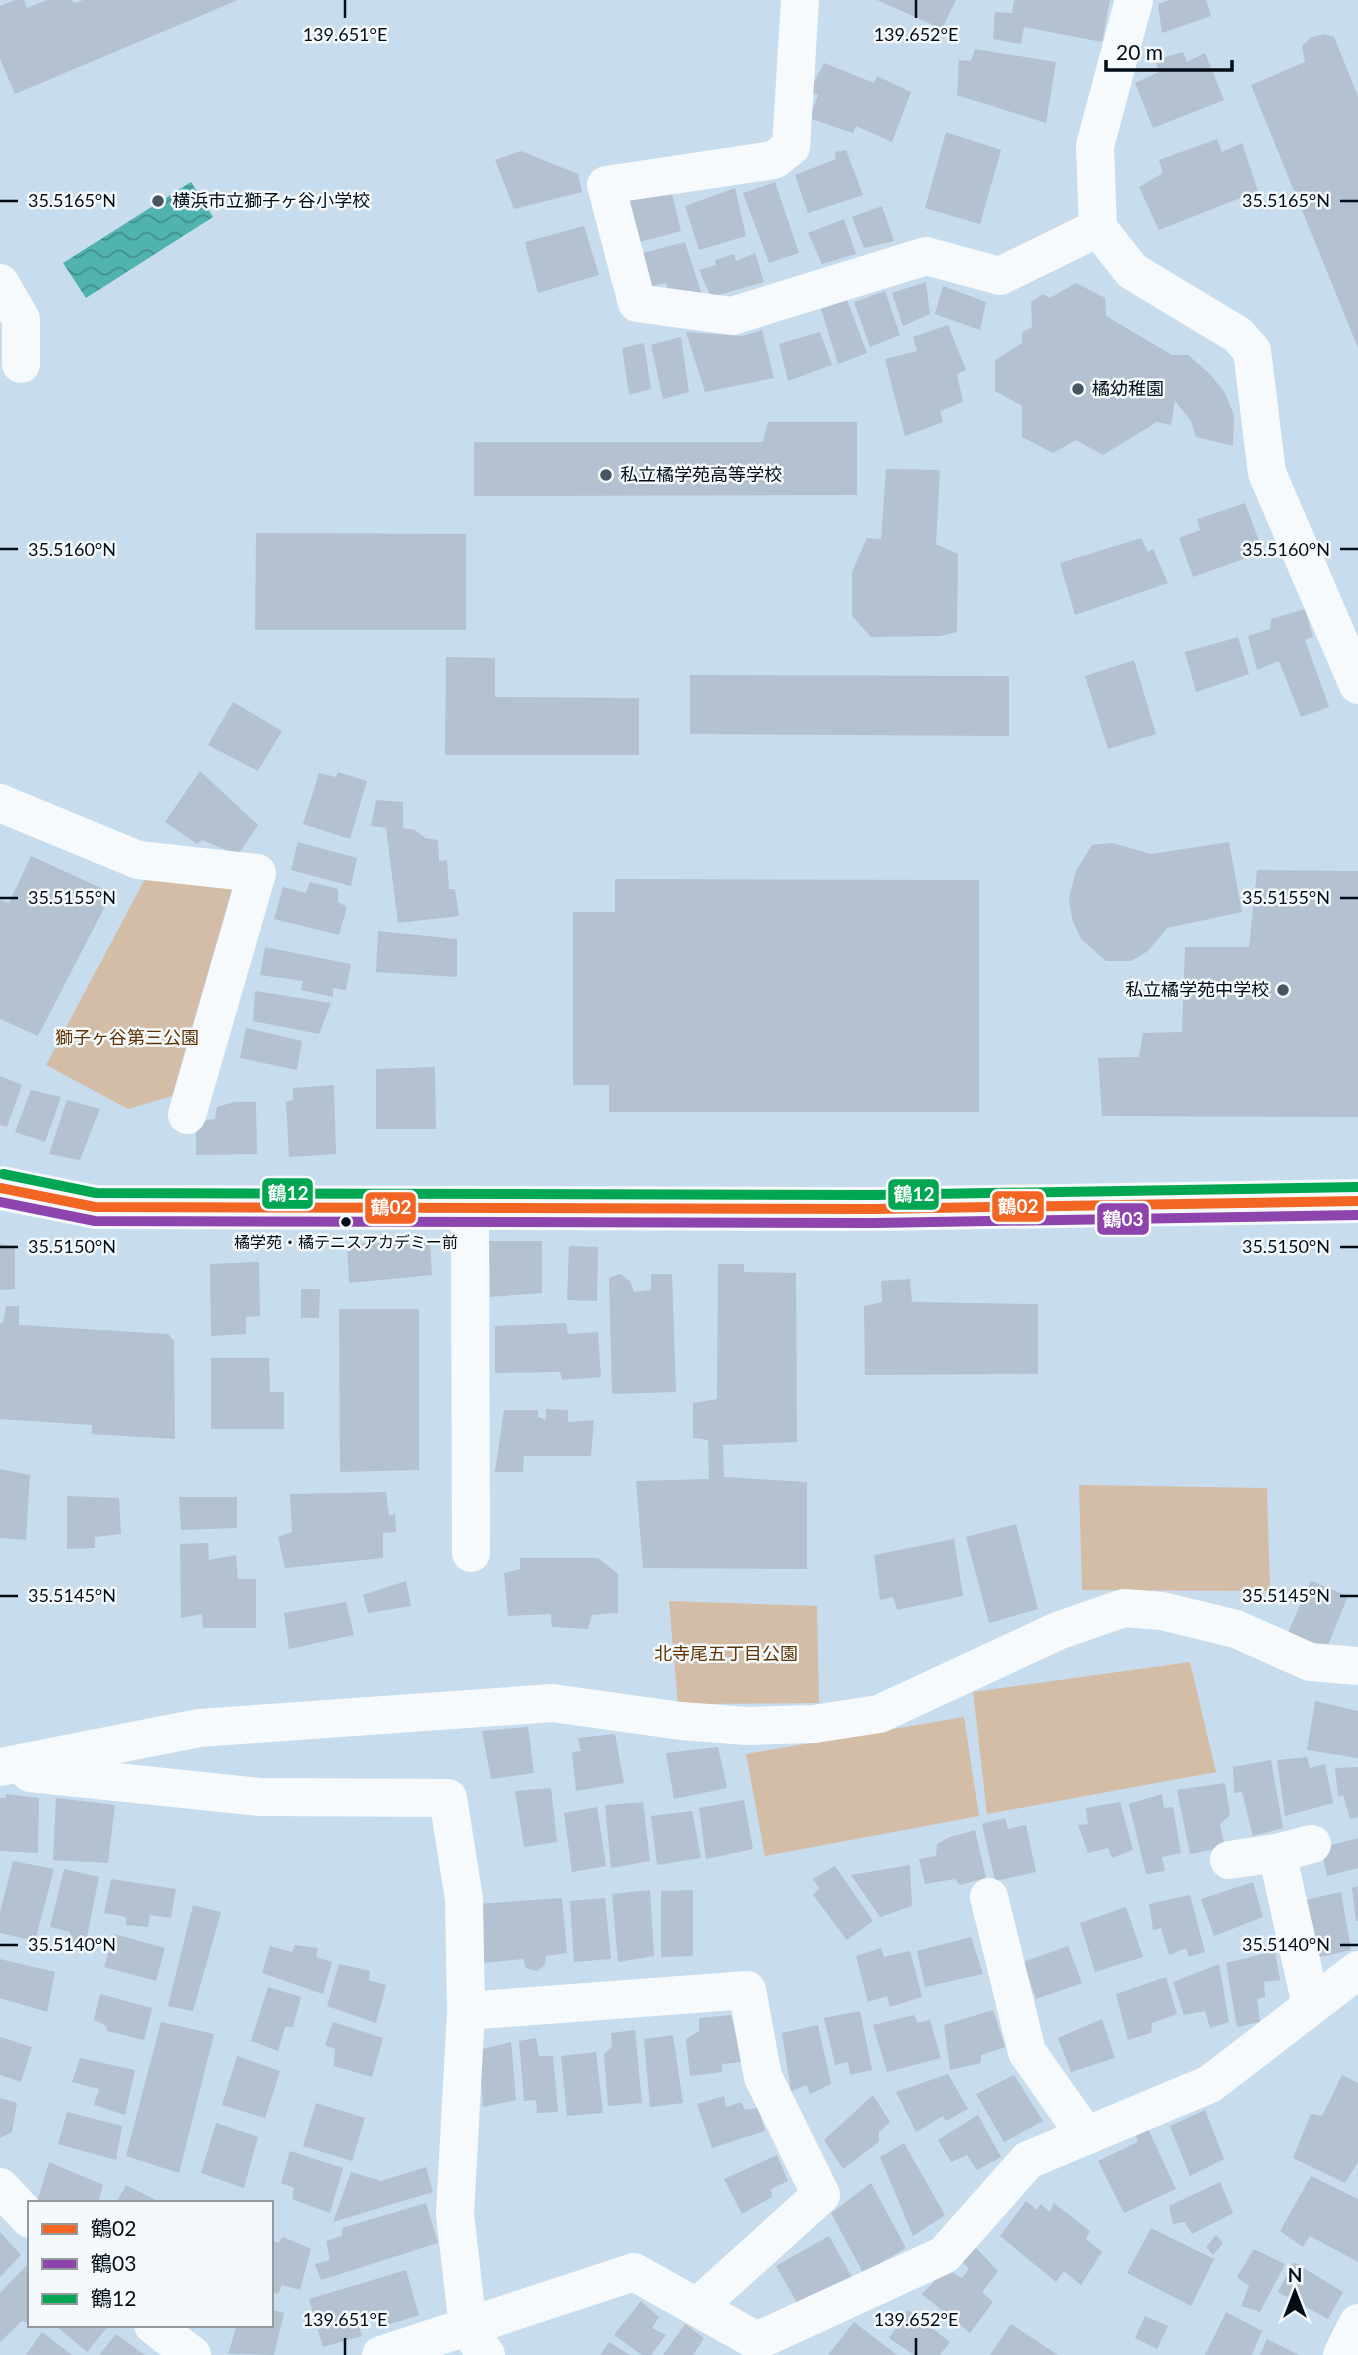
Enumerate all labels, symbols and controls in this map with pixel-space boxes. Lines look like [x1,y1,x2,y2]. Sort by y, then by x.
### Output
text: 139.651°E [303,23,387,45]
text: 139.652°E [874,23,958,45]
scale bar [1106,28,1232,72]
text: 20 m [1116,39,1163,64]
text: 35.5165°N [28,189,116,211]
place label: 横浜市立獅子ヶ谷小学校 [172,189,370,211]
text: 35.5165°N [1242,189,1330,211]
marker: 横浜市立獅子ヶ谷小学校 [150,193,166,209]
place label: 橘幼稚園 [1092,377,1164,399]
marker: 橘幼稚園 [1070,381,1086,397]
place label: 私立橘学苑高等学校 [620,463,782,485]
marker: 私立橘学苑高等学校 [598,467,614,483]
text: 35.5160°N [28,538,116,560]
text: 35.5160°N [1242,538,1330,560]
text: 35.5155°N [28,886,116,908]
text: 35.5155°N [1242,886,1330,908]
place label: 私立橘学苑中学校 [1125,978,1269,1000]
marker: 私立橘学苑中学校 [1275,982,1291,998]
park label: 獅子ヶ谷第三公園 [55,1026,199,1048]
line badge: 鶴12 [261,1177,314,1210]
line badge: 鶴12 [887,1178,940,1211]
text: 鶴12 [267,1181,309,1204]
text: 鶴12 [893,1182,935,1205]
line badge: 鶴02 [991,1190,1045,1223]
line badge: 鶴02 [364,1191,417,1225]
text: 鶴02 [997,1194,1039,1217]
text: 鶴02 [370,1195,412,1218]
line badge: 鶴03 [1096,1202,1150,1236]
text: 鶴03 [1102,1207,1144,1230]
marker: 橘学苑・橘テニスアカデミー前 [339,1215,353,1229]
place label: 橘学苑・橘テニスアカデミー前 [234,1232,458,1251]
text: 35.5150°N [28,1235,116,1257]
text: 35.5150°N [1242,1235,1330,1257]
text: 35.5145°N [28,1584,116,1606]
text: 35.5145°N [1242,1584,1330,1606]
park label: 北寺尾五丁目公園 [654,1642,798,1664]
text: 35.5140°N [28,1933,116,1955]
text: 35.5140°N [1242,1933,1330,1955]
legend [28,2201,273,2327]
text: 鶴02 [91,2215,136,2240]
text: 鶴03 [91,2250,136,2275]
north arrow [1260,2257,1330,2327]
text: N [1288,2263,1302,2286]
text: 鶴12 [91,2285,136,2310]
text: 139.651°E [303,2308,387,2330]
text: 139.652°E [874,2308,958,2330]

